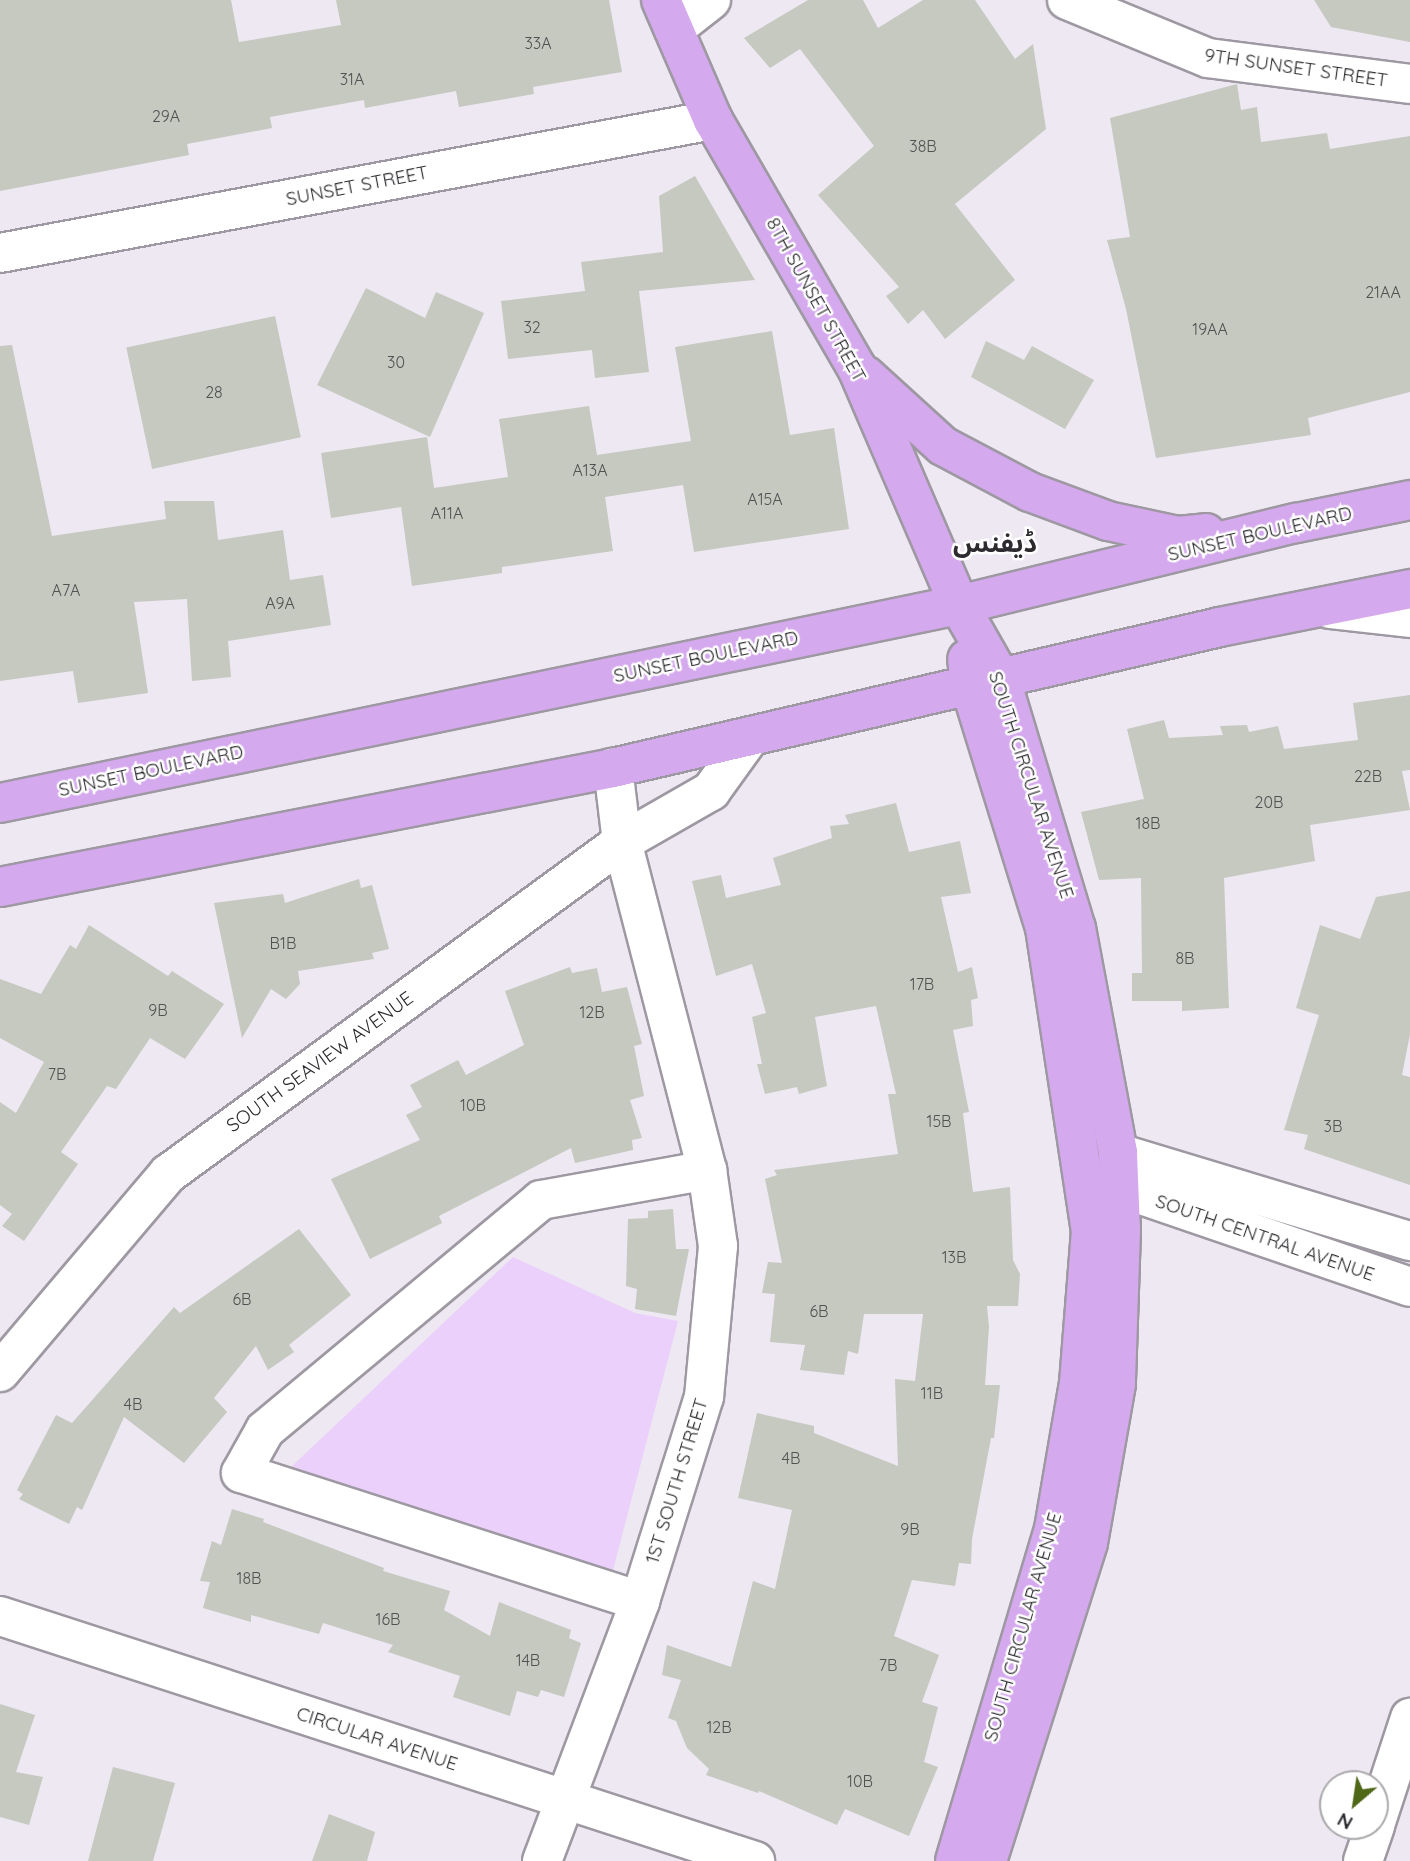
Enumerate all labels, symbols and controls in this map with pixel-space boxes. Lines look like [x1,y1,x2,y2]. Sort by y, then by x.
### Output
house number: 33A [524,33,552,53]
street label: 9TH SUNSET STREET [1203,44,1389,92]
house number: 31A [340,69,364,89]
house number: 29A [152,106,180,126]
house number: 38B [909,136,937,156]
street label: SUNSET STREET [284,161,430,211]
street label: 8TH SUNSET STREET [761,214,871,386]
house number: 21AA [1365,282,1401,302]
house number: 32 [523,317,541,337]
house number: 19AA [1192,319,1228,339]
house number: 30 [387,352,405,372]
house number: 28 [205,382,223,402]
house number: A13A [572,460,608,480]
house number: A15A [747,489,783,509]
street label: SUNSET BOULEVARD [1166,502,1354,566]
house number: A11A [431,503,463,523]
district label: ڈیفنس [953,527,1037,559]
house number: A7A [52,580,80,600]
house number: A9A [265,593,295,613]
street label: SUNSET BOULEVARD [612,626,800,688]
street label: SOUTH CIRCULAR AVENUE [984,669,1078,901]
street label: SUNSET BOULEVARD [57,740,245,802]
house number: 22B [1354,766,1382,786]
house number: 20B [1255,792,1283,812]
house number: 18B [1136,813,1160,833]
house number: B1B [270,933,296,953]
house number: 8B [1175,948,1195,968]
house number: 17B [910,974,934,994]
street label: SOUTH SEAVIEW AVENUE [222,987,418,1137]
house number: 9B [148,1000,168,1020]
house number: 12B [579,1002,605,1022]
house number: 7B [48,1064,66,1084]
house number: 10B [460,1095,486,1115]
house number: 15B [926,1111,952,1131]
house number: 3B [1324,1116,1342,1136]
street label: SOUTH CENTRAL AVENUE [1153,1190,1377,1286]
house number: 13B [942,1247,966,1267]
house number: 6B [232,1289,252,1309]
house number: 6B [809,1301,829,1321]
house number: 11B [921,1383,943,1403]
house number: 4B [124,1394,142,1414]
street label: 1ST SOUTH STREET [641,1396,713,1566]
house number: 4B [782,1448,800,1468]
street label: SOUTH CIRCULAR AVENUE [979,1510,1067,1744]
house number: 9B [900,1519,920,1539]
house number: 18B [237,1568,261,1588]
house number: 16B [376,1609,400,1629]
house number: 14B [516,1650,540,1670]
house number: 7B [879,1655,897,1675]
street label: CIRCULAR AVENUE [294,1702,460,1776]
house number: 12B [706,1717,732,1737]
north arrow [1319,1770,1389,1840]
house number: 10B [847,1771,873,1791]
text: N [1333,1808,1357,1835]

